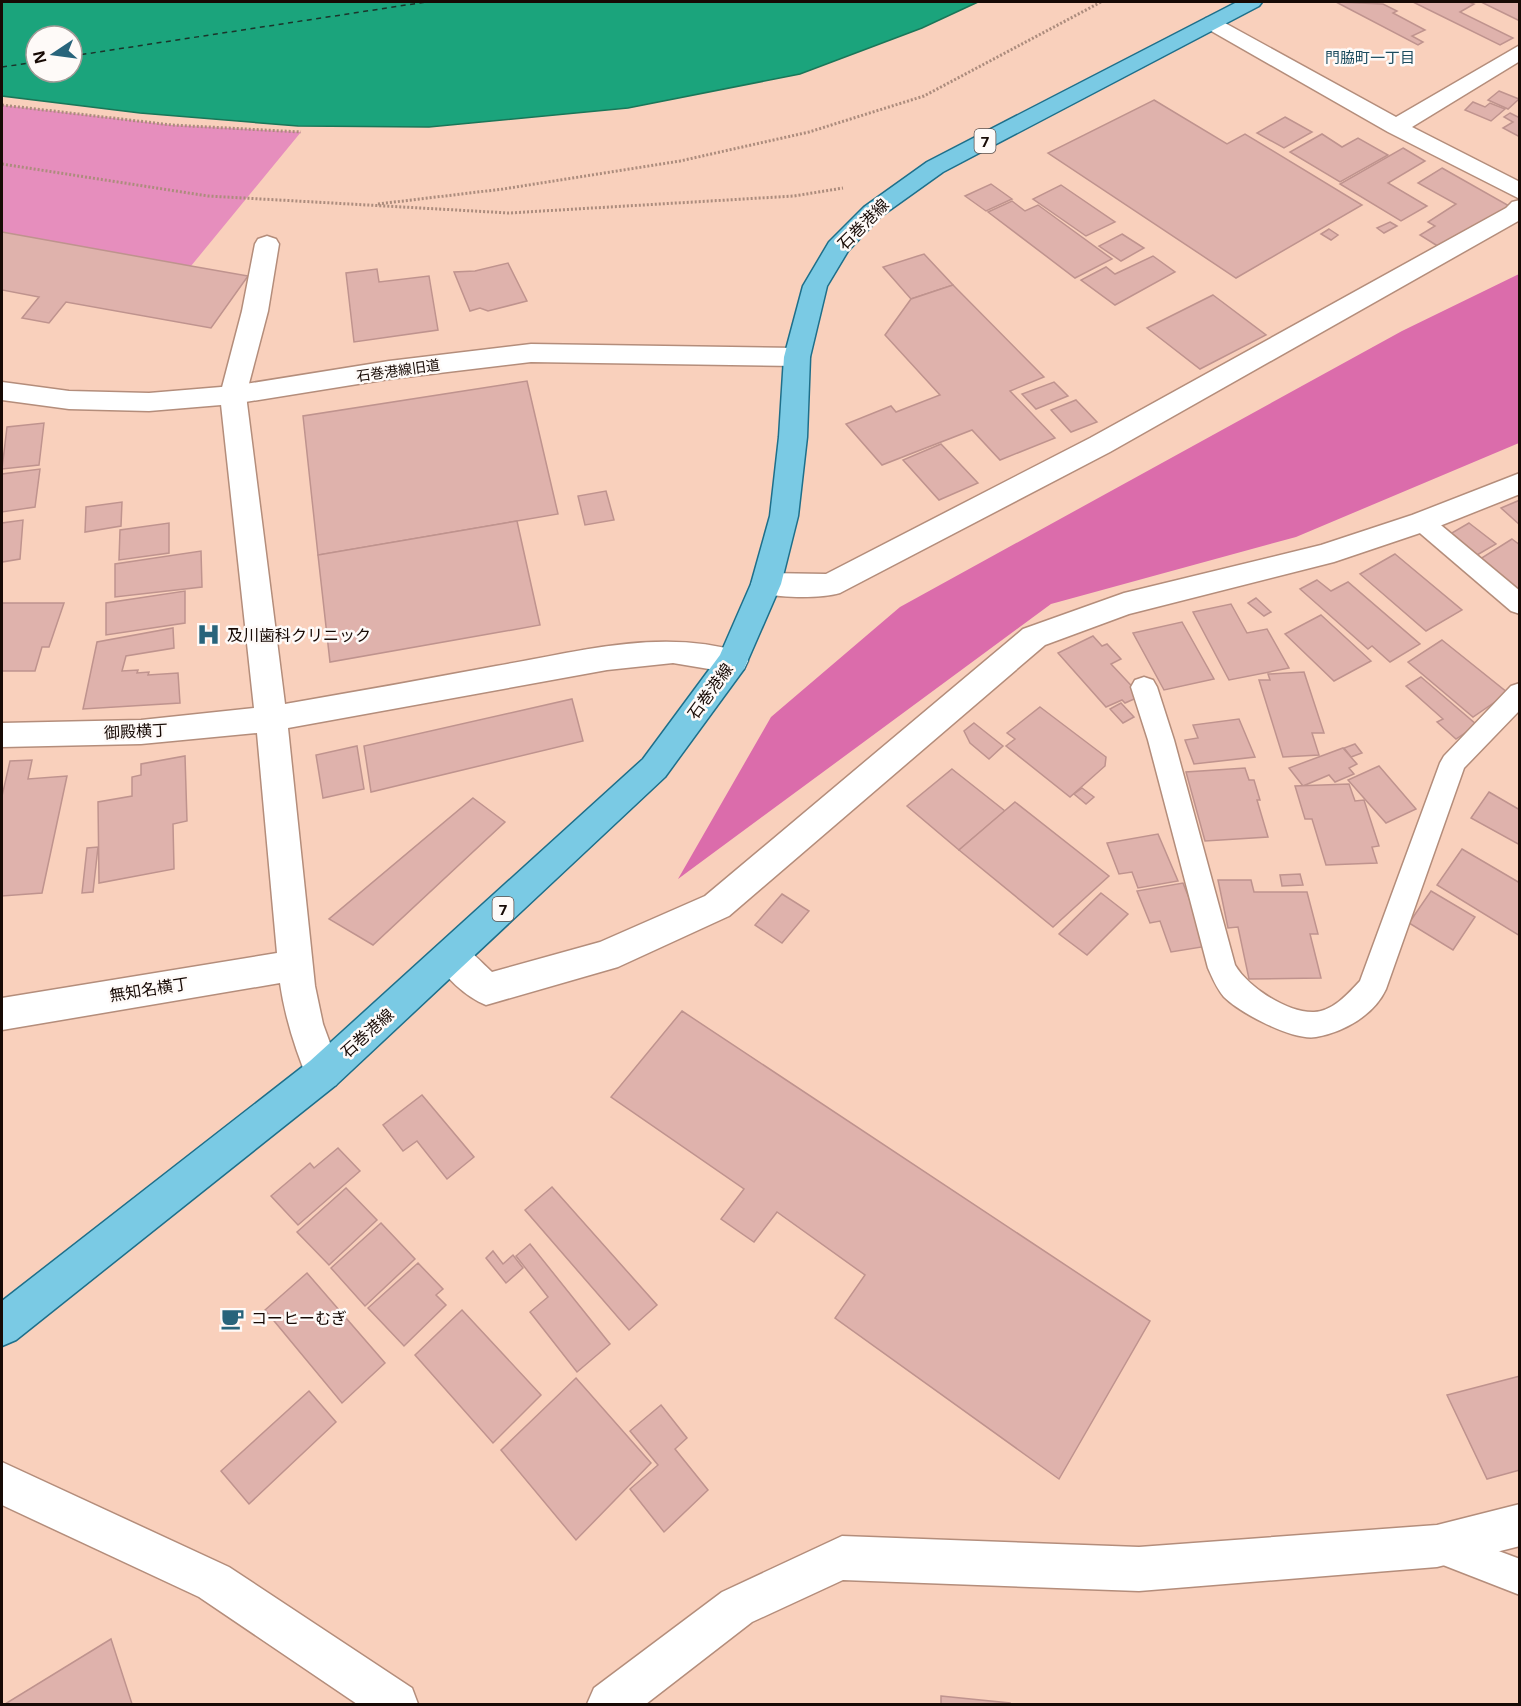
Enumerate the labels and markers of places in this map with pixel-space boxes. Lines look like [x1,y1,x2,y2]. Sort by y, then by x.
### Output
hospital icon: 及川歯科クリニック [196,622,222,648]
place label: 及川歯科クリニック [227,624,371,646]
cafe icon: コーヒーむぎ [220,1305,246,1331]
place label: コーヒーむぎ [251,1307,347,1329]

